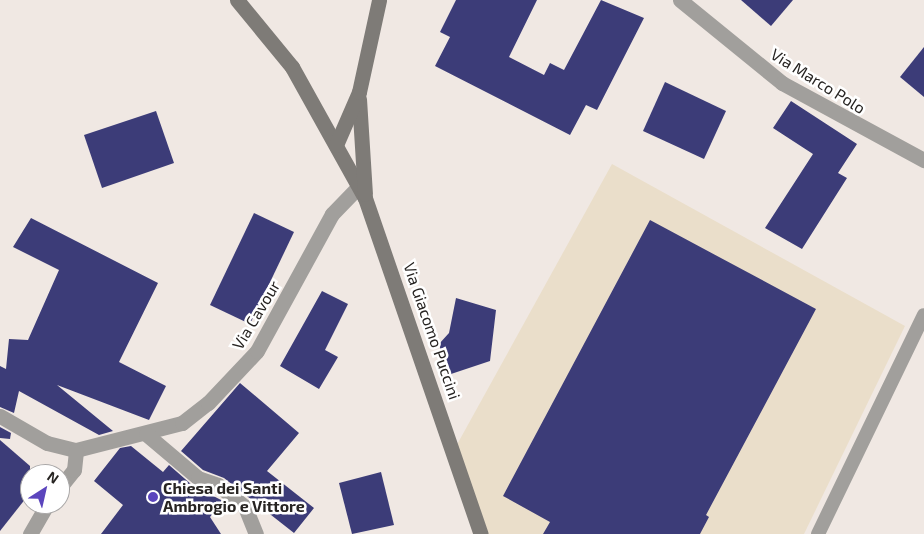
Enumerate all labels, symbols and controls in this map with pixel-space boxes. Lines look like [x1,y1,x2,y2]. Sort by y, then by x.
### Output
street label: Via Marco Polo [767,44,869,118]
street label: Via Giacomo Puccini [400,260,464,402]
street label: Via Cavour [228,277,284,353]
north arrow [20,464,70,514]
text: N [44,467,62,487]
place label: Chiesa dei Santi Ambrogio e Vittore [163,478,305,516]
marker: Chiesa dei Santi Ambrogio e Vittore [147,491,159,503]

